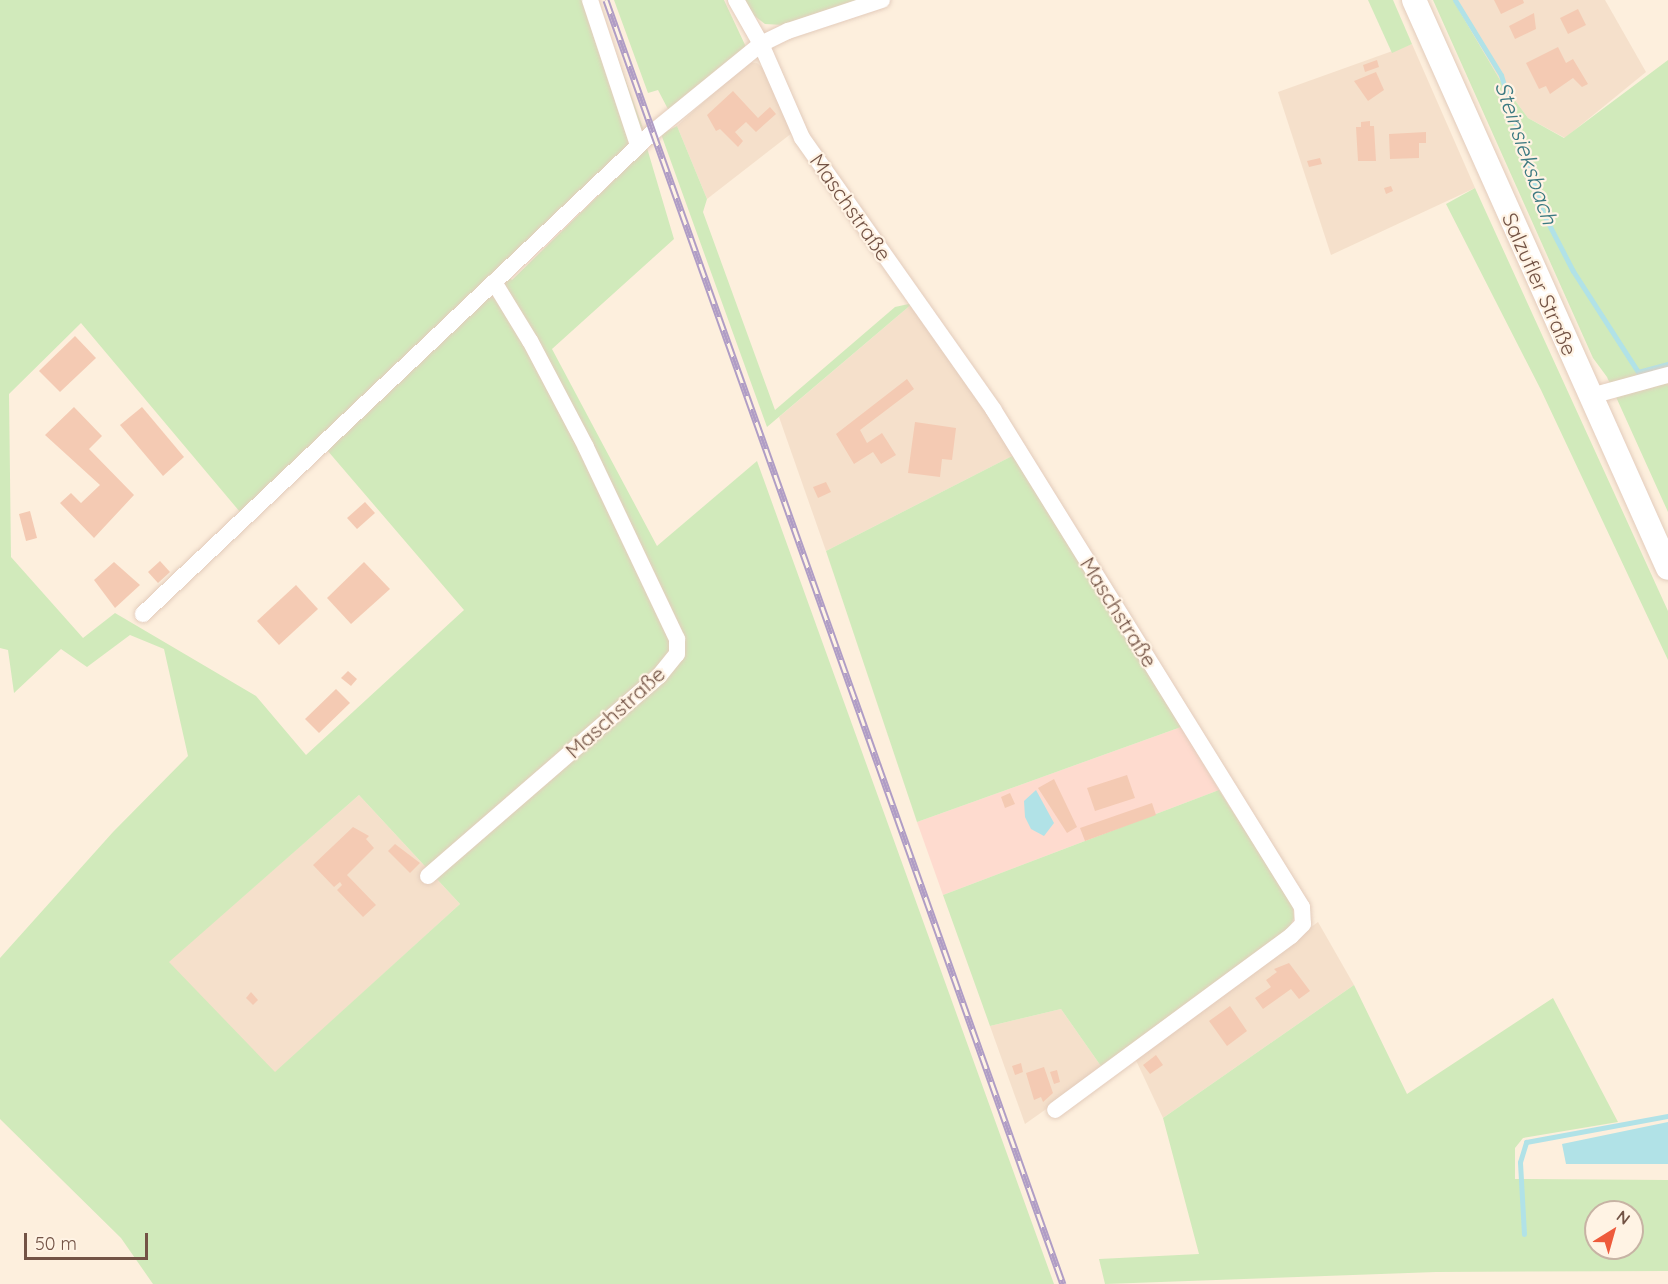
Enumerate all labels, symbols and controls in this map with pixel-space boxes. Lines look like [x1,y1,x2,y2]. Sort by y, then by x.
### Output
water label: Steinsieksbach [1489,78,1563,228]
street label: Maschstraße [805,149,897,265]
street label: Salzufler Straße [1497,209,1583,359]
street label: Maschstraße [1075,552,1163,672]
street label: Maschstraße [560,661,670,763]
north arrow [1584,1200,1644,1260]
text: N [1613,1206,1634,1229]
scale bar [27,1221,152,1259]
text: 50 m [35,1232,77,1255]

